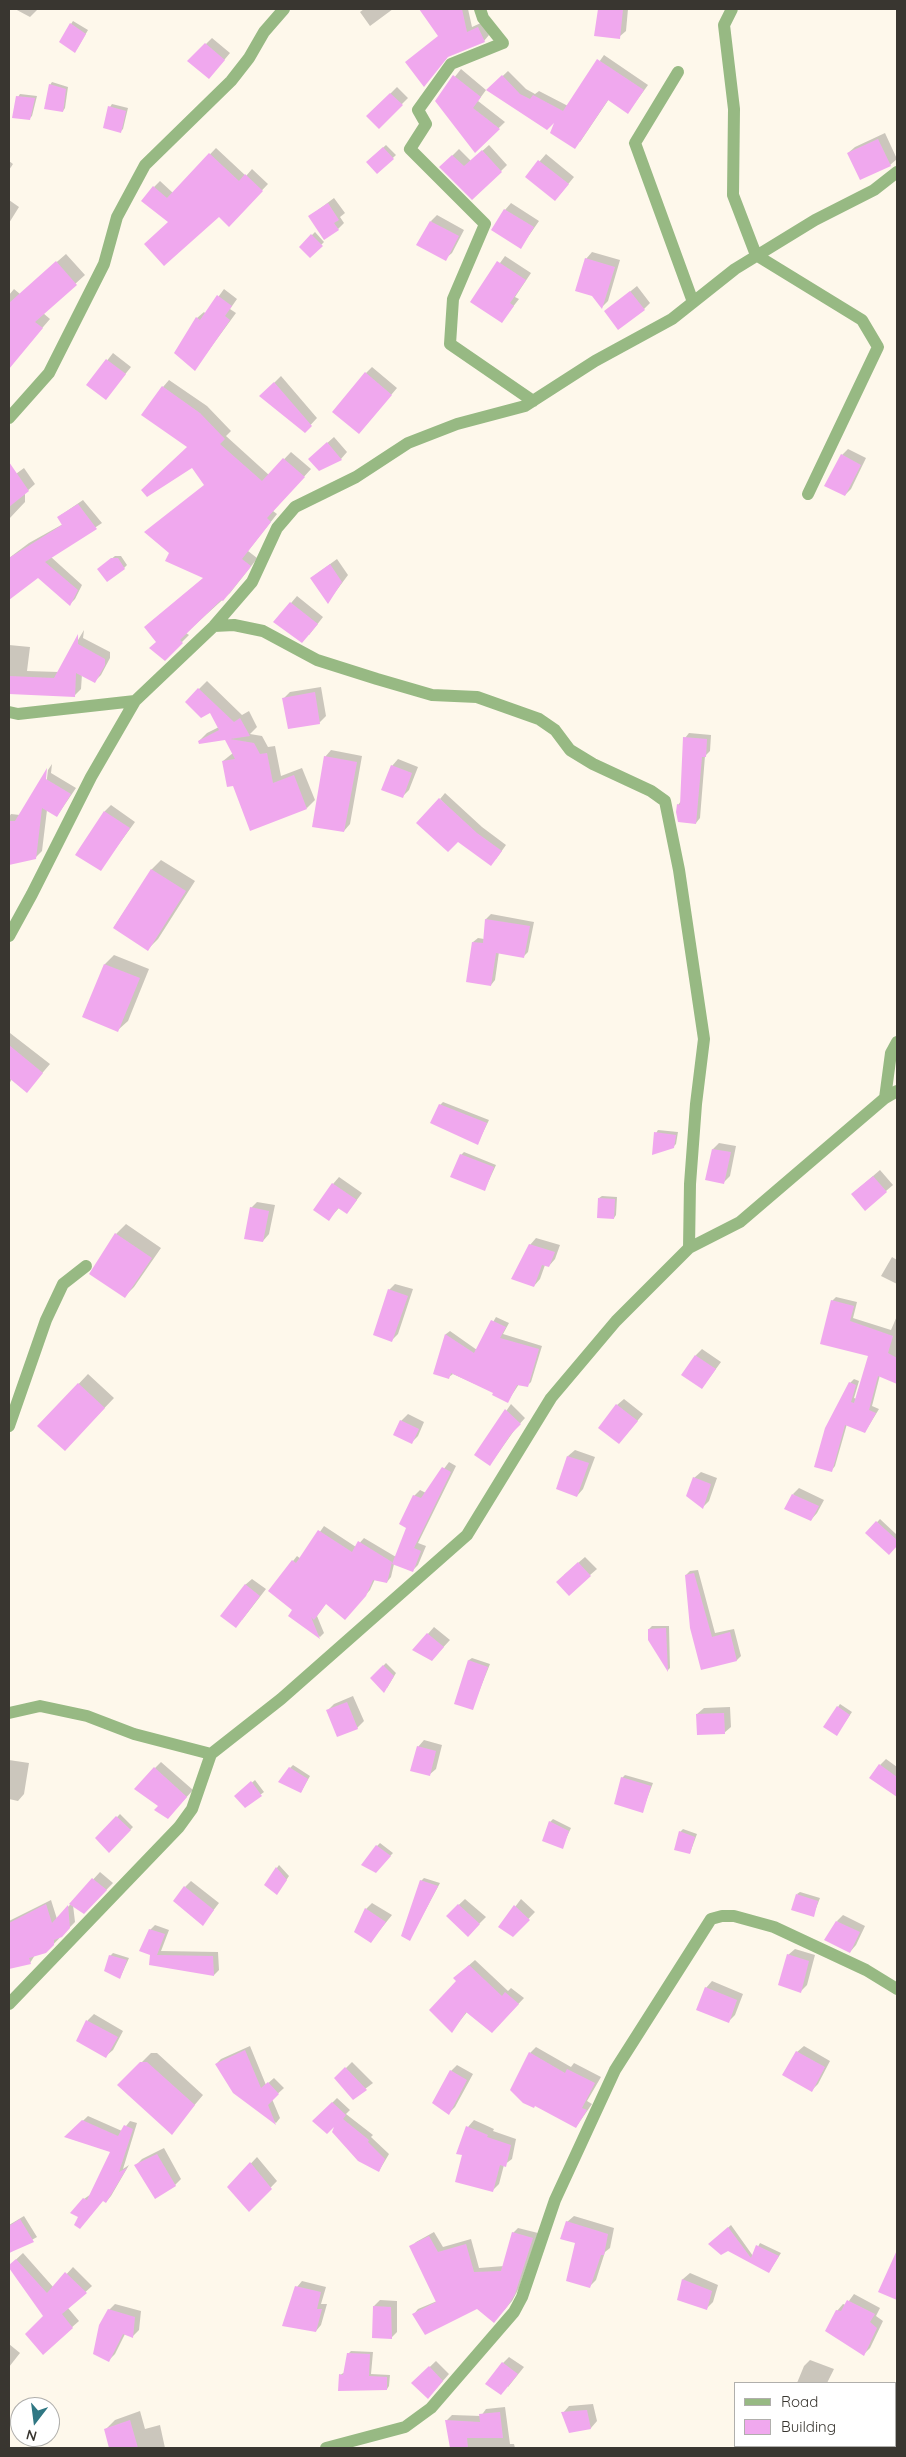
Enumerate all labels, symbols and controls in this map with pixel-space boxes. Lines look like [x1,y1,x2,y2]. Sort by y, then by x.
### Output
legend [734,2382,896,2447]
text: Road [781,2392,818,2411]
north arrow [10,2397,60,2447]
text: Building [781,2417,836,2436]
text: N [24,2425,39,2446]

